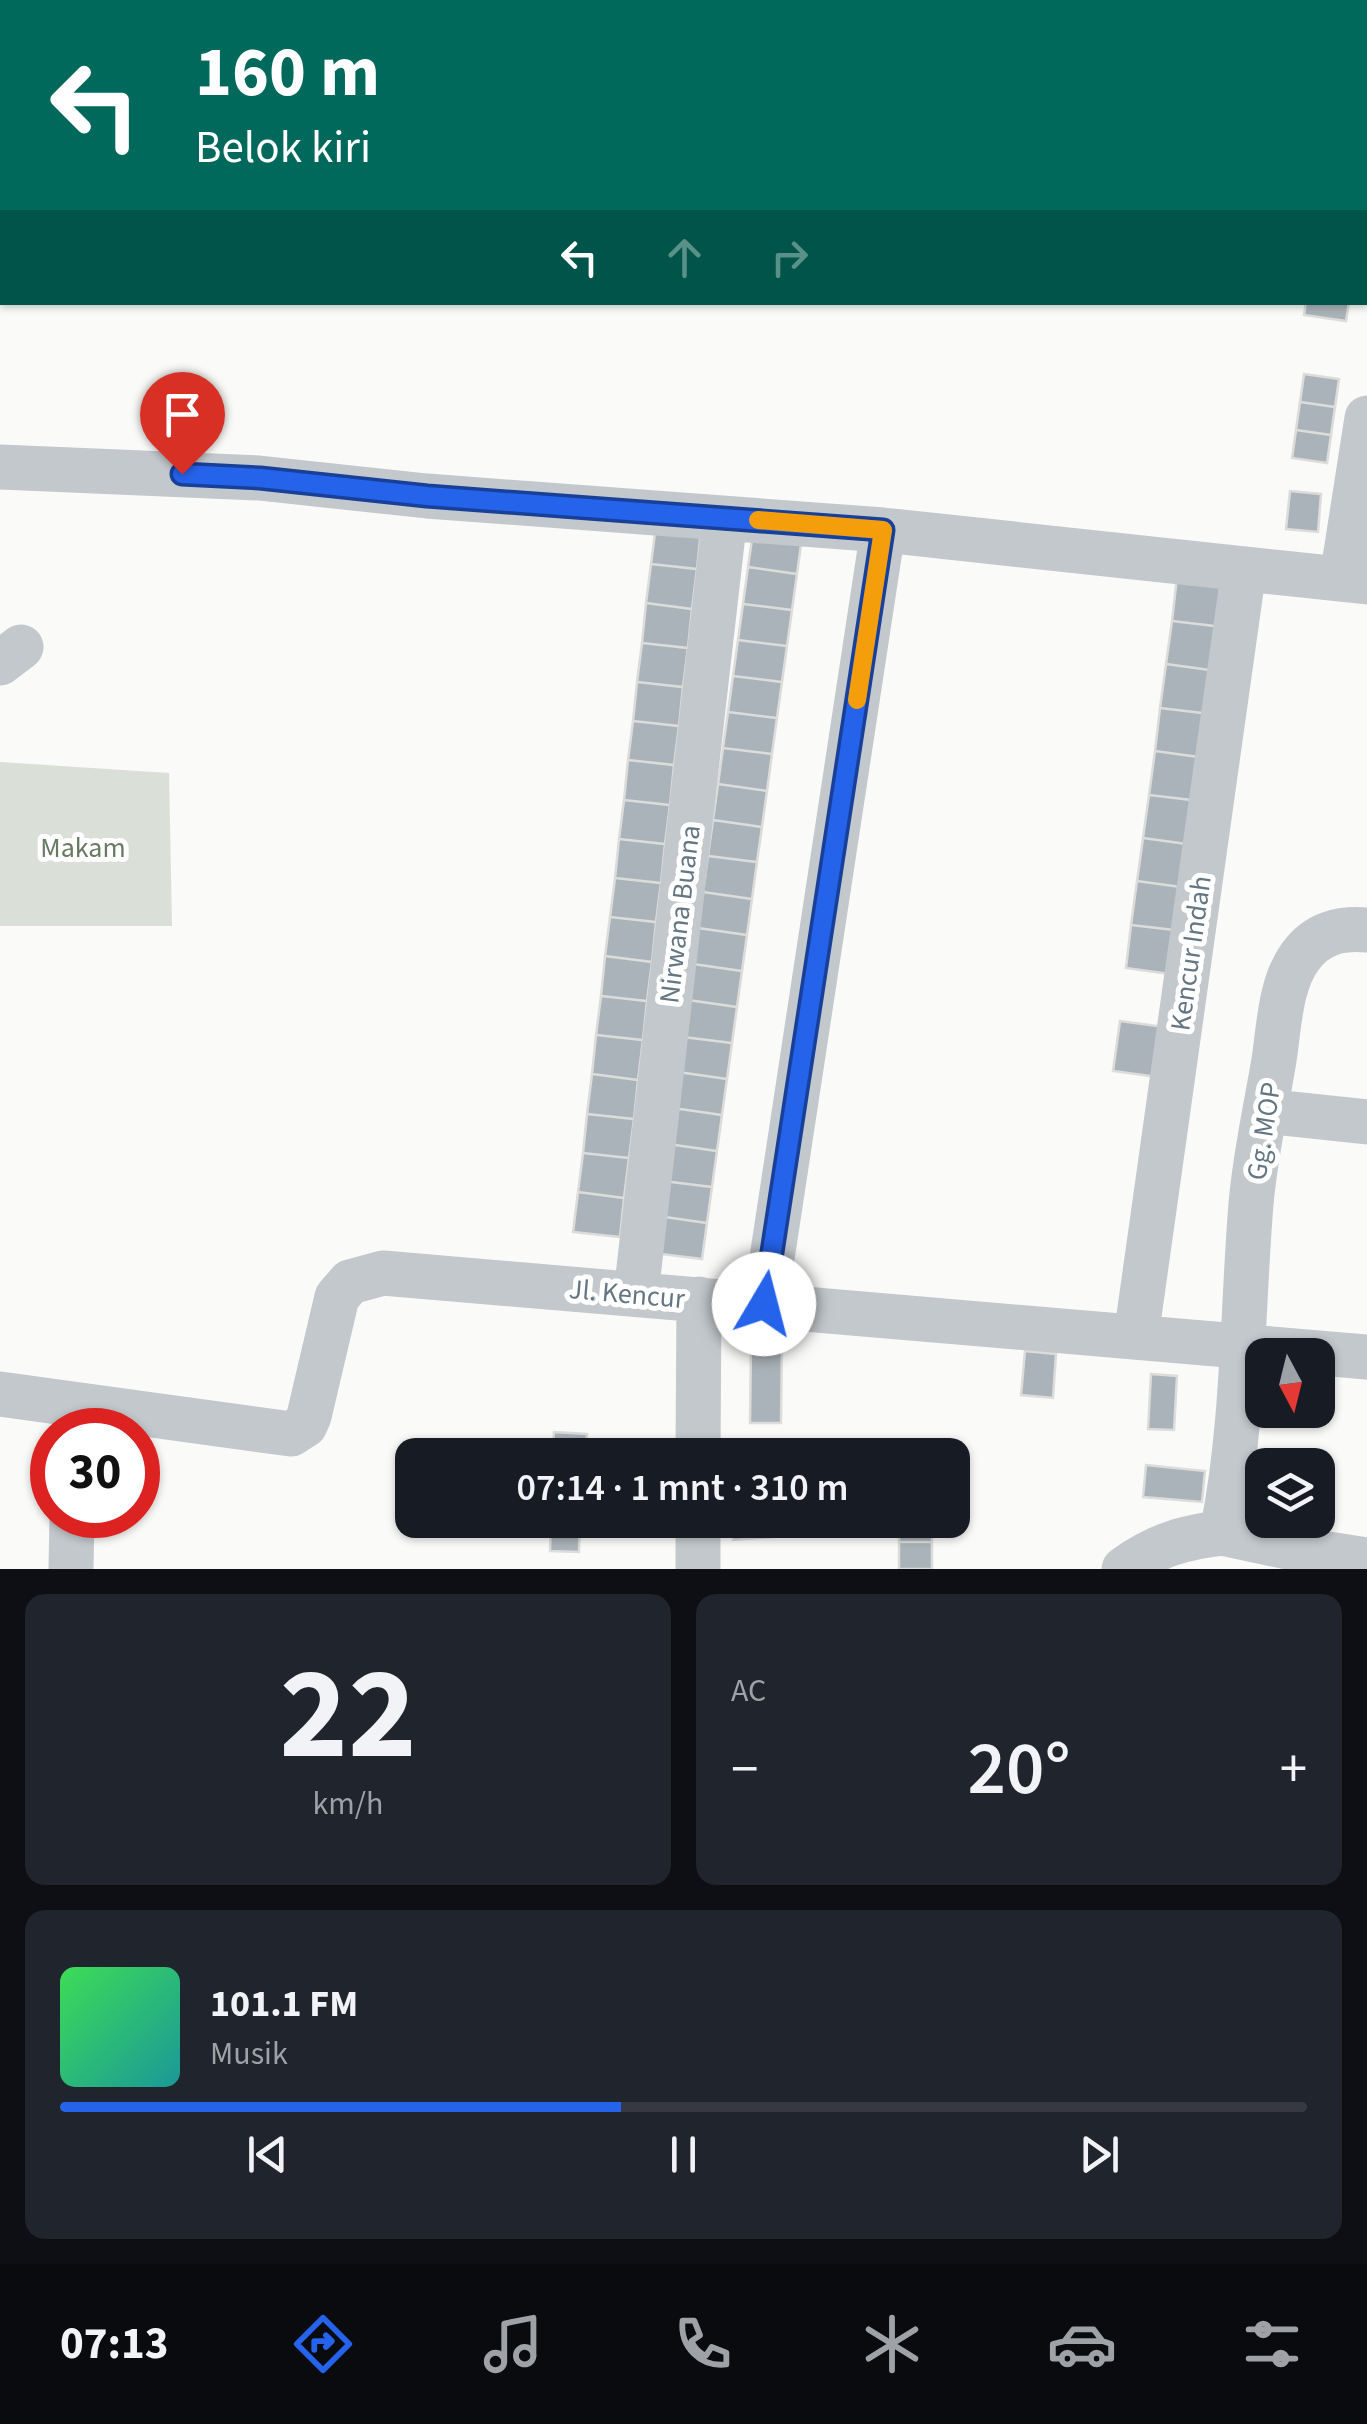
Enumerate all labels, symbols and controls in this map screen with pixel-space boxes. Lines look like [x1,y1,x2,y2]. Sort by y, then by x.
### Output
text: 160 m [195,23,380,123]
icon: left [30,40,160,170]
text: Belok kiri [195,116,371,180]
icon: left [552,230,607,285]
icon: ahead [657,230,712,285]
icon: right [762,230,817,285]
pin [140,372,225,475]
icon: arrive [155,387,210,442]
street label: Nirwana Buana [649,823,711,1006]
park label: Makam [40,828,126,868]
street label: Kencur Indah [1160,873,1222,1033]
street label: Gg. MOP [1237,1079,1291,1183]
position arrow [712,1252,816,1356]
street label: Jl. Kencur [567,1269,687,1319]
north arrow [1245,1338,1335,1428]
map controls [1245,1338,1335,1538]
speed limit sign: 30 [30,1408,160,1538]
button: layers [1245,1448,1335,1538]
text: 07:14 · 1 mnt · 310 m [517,1461,848,1515]
text: 22 [279,1623,417,1808]
text: AC [731,1668,766,1714]
text: 20° [967,1716,1071,1823]
text: − [731,1731,758,1809]
text: + [1280,1731,1307,1809]
text: km/h [313,1781,383,1827]
text: 101.1 FM [210,1977,358,2031]
text: Musik [210,2031,288,2077]
icon: previous [240,2127,295,2182]
icon: pause [656,2127,711,2182]
icon: next [1072,2127,1127,2182]
icon: directions [288,2309,358,2379]
icon: music [478,2309,548,2379]
icon: phone [668,2309,738,2379]
icon: climate [857,2309,927,2379]
icon: car [1047,2309,1117,2379]
icon: filters [1237,2309,1307,2379]
text: 07:13 [60,2312,168,2376]

